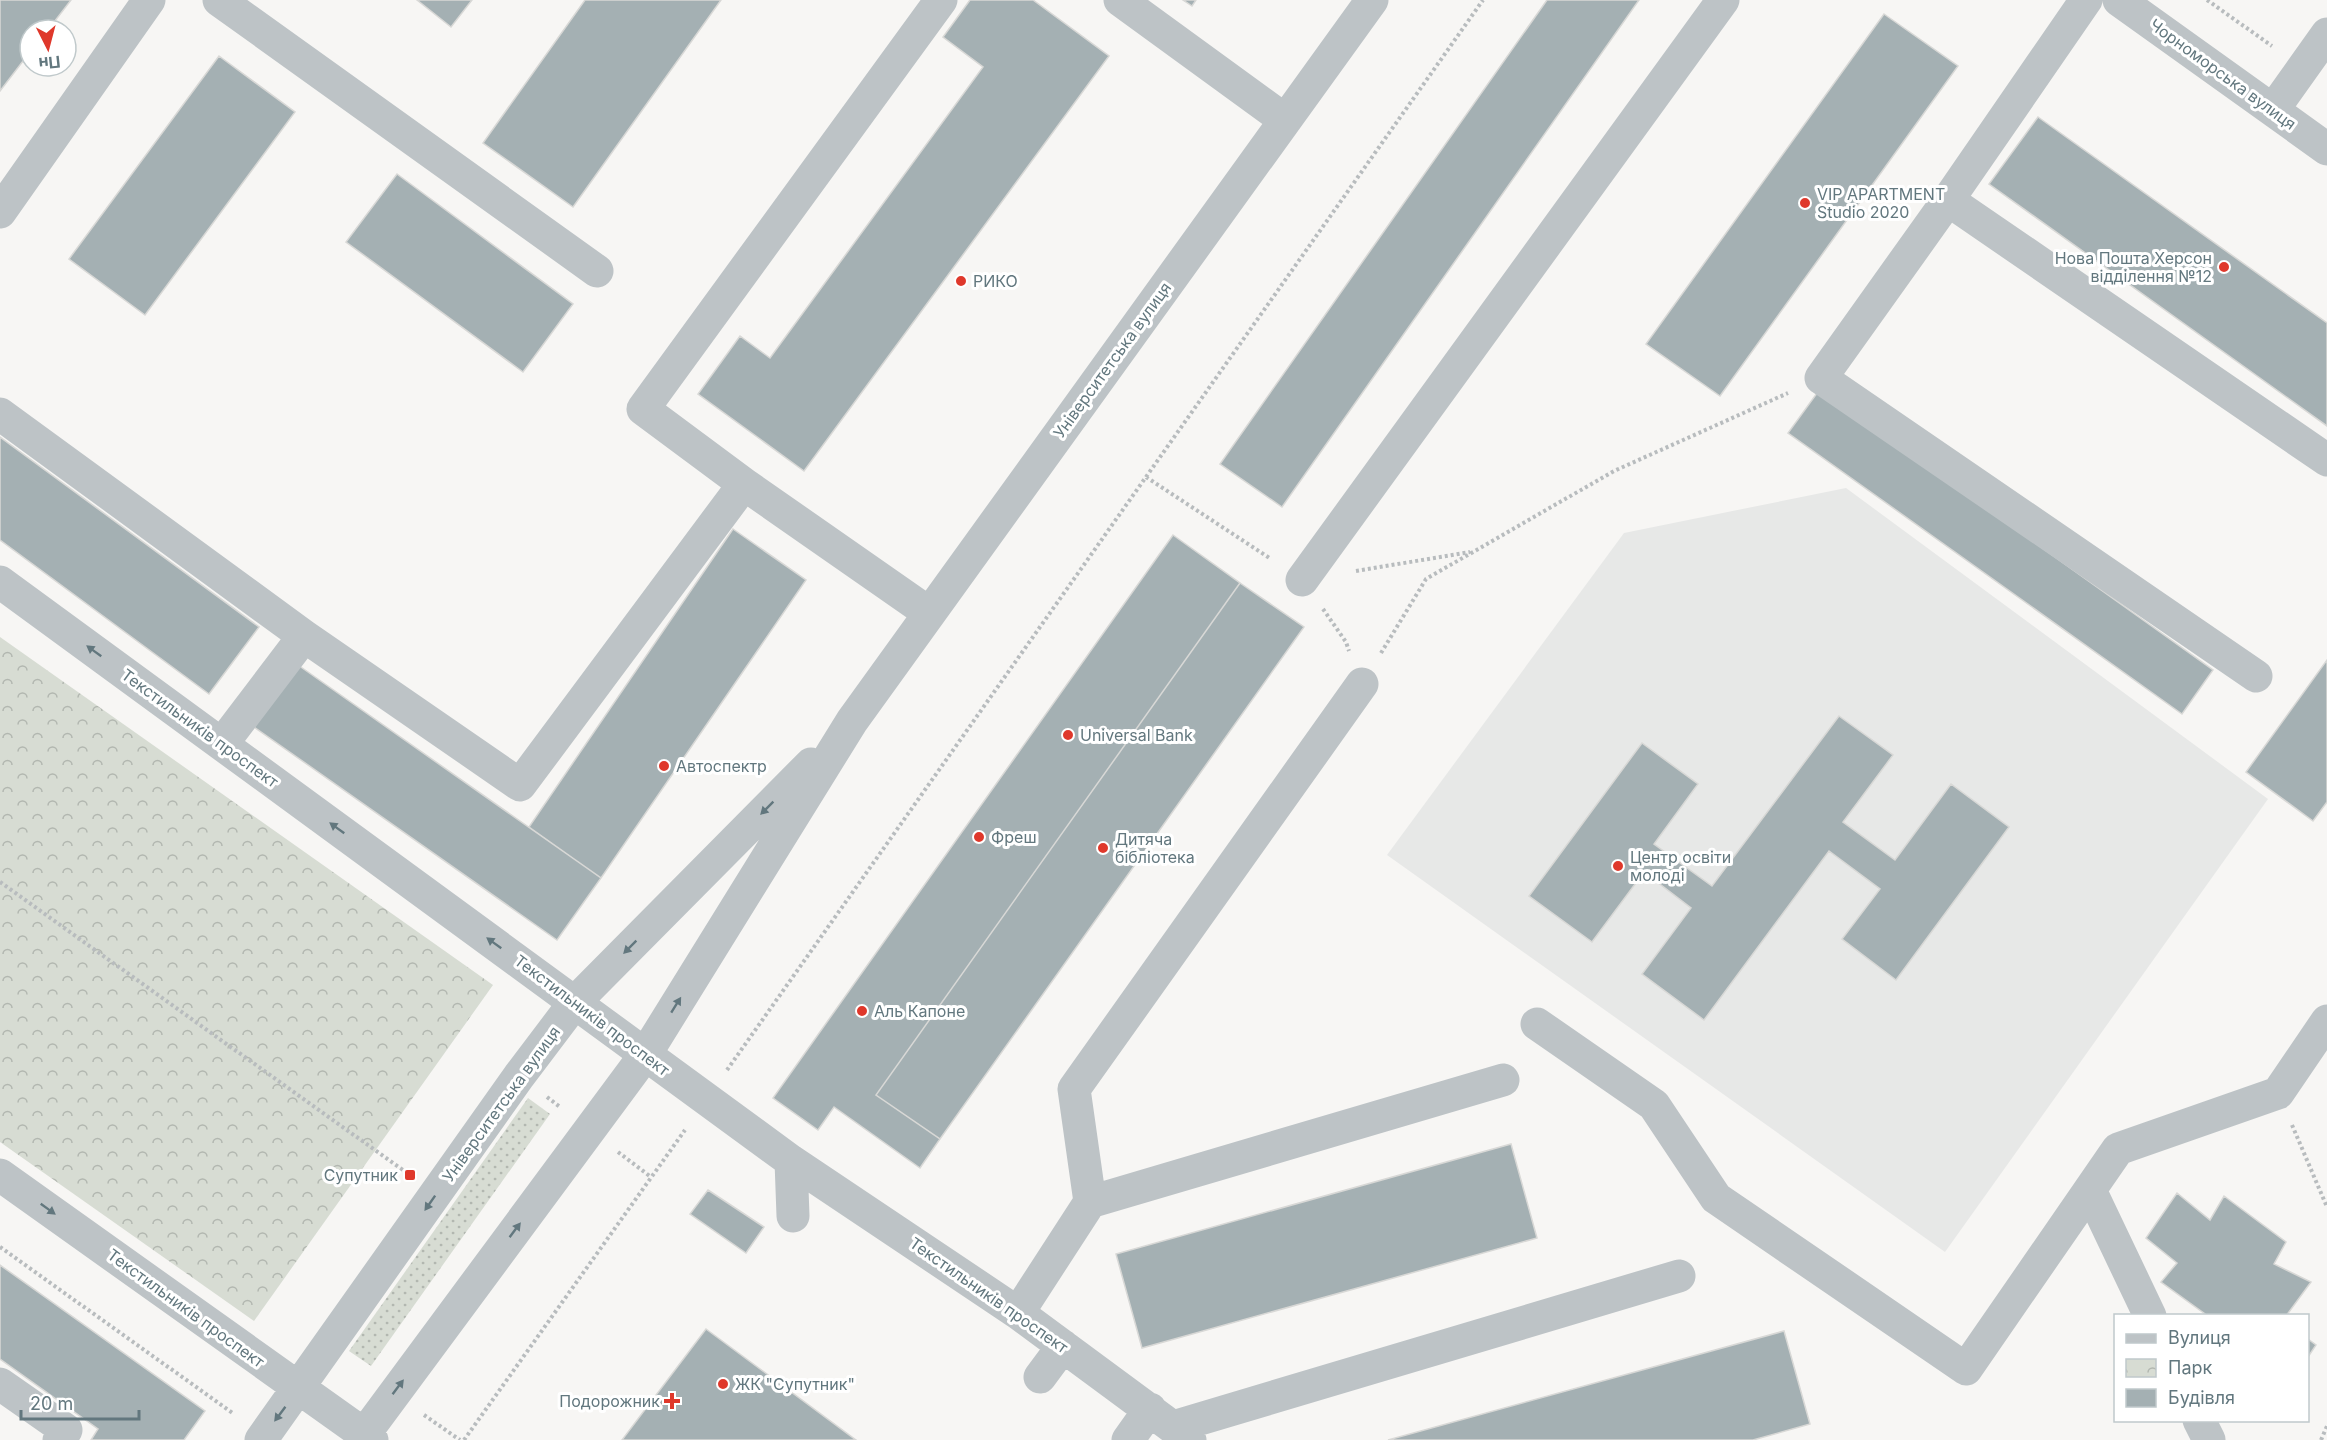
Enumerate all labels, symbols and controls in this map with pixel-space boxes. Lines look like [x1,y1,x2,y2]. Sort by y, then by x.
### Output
street label: Чорноморська вулиця [2146,14,2300,134]
north arrow [18,18,78,78]
text: Пн [38,52,62,74]
place label: VIP APARTMENT Studio 2020 [1817,184,1945,222]
marker: VIP APARTMENT Studio 2020 [1798,196,1812,210]
place label: Нова Пошта Херсон відділення №12 [2055,248,2212,286]
marker: Нова Пошта Херсон відділення №12 [2217,260,2231,274]
place label: РИКО [973,271,1018,291]
marker: РИКО [954,274,968,288]
street label: Університетська вулиця [1049,278,1175,442]
one-way arrow [87,645,103,657]
street label: Текстильників проспект [118,664,283,792]
place label: Universal Bank [1080,725,1193,745]
marker: Universal Bank [1061,728,1075,742]
place label: Автоспектр [676,756,767,776]
marker: Автоспектр [657,759,671,773]
one-way arrow [761,800,775,814]
one-way arrow [329,822,345,834]
place label: Фреш [991,827,1037,847]
place label: Дитяча бібліотека [1115,829,1195,867]
marker: Фреш [972,830,986,844]
marker: Дитяча бібліотека [1096,841,1110,855]
place label: Центр освіти молоді [1630,847,1731,885]
marker: Центр освіти молоді [1611,859,1625,873]
one-way arrow [487,937,503,949]
one-way arrow [624,939,638,953]
street label: Текстильників проспект [511,950,674,1080]
one-way arrow [671,997,682,1013]
place label: Аль Капоне [874,1001,965,1021]
marker: Аль Капоне [855,1004,869,1018]
street label: Університетська вулиця [438,1022,564,1186]
place label: Супутник [324,1165,398,1185]
marker: Супутник [403,1168,417,1182]
one-way arrow [424,1194,436,1210]
one-way arrow [39,1203,55,1215]
one-way arrow [509,1223,521,1239]
street label: Текстильників проспект [906,1233,1073,1358]
street label: Текстильників проспект [104,1244,269,1372]
legend [2114,1314,2309,1422]
text: Вулиця [2168,1327,2231,1348]
text: Парк [2168,1357,2213,1378]
place label: ЖК "Супутник" [735,1374,855,1394]
marker: ЖК "Супутник" [716,1377,730,1391]
one-way arrow [392,1379,404,1394]
scale bar [21,1383,140,1421]
text: Будівля [2168,1387,2235,1408]
place label: Подорожник [559,1391,660,1411]
text: 20 m [30,1393,73,1414]
marker: Подорожник [665,1394,679,1408]
one-way arrow [274,1406,286,1422]

